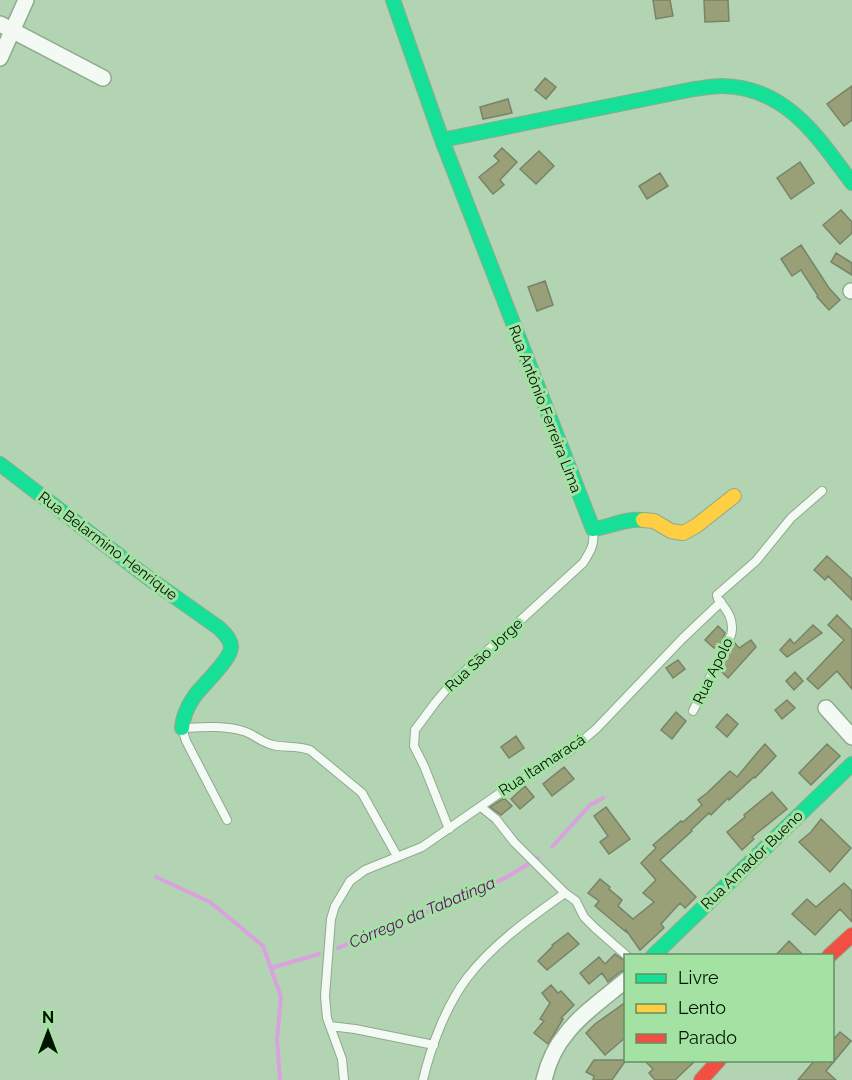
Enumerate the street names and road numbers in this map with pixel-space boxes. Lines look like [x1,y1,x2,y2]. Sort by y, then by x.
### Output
street label: Rua Antônio Ferreira Lima [505,323,585,495]
street label: Rua Belarmino Henrique [35,488,181,604]
street label: Rua São Jorge [442,614,527,695]
street label: Rua Apolo [689,635,737,707]
street label: Rua Itamaracá [495,730,589,800]
street label: Rua Amador Bueno [697,807,807,913]

